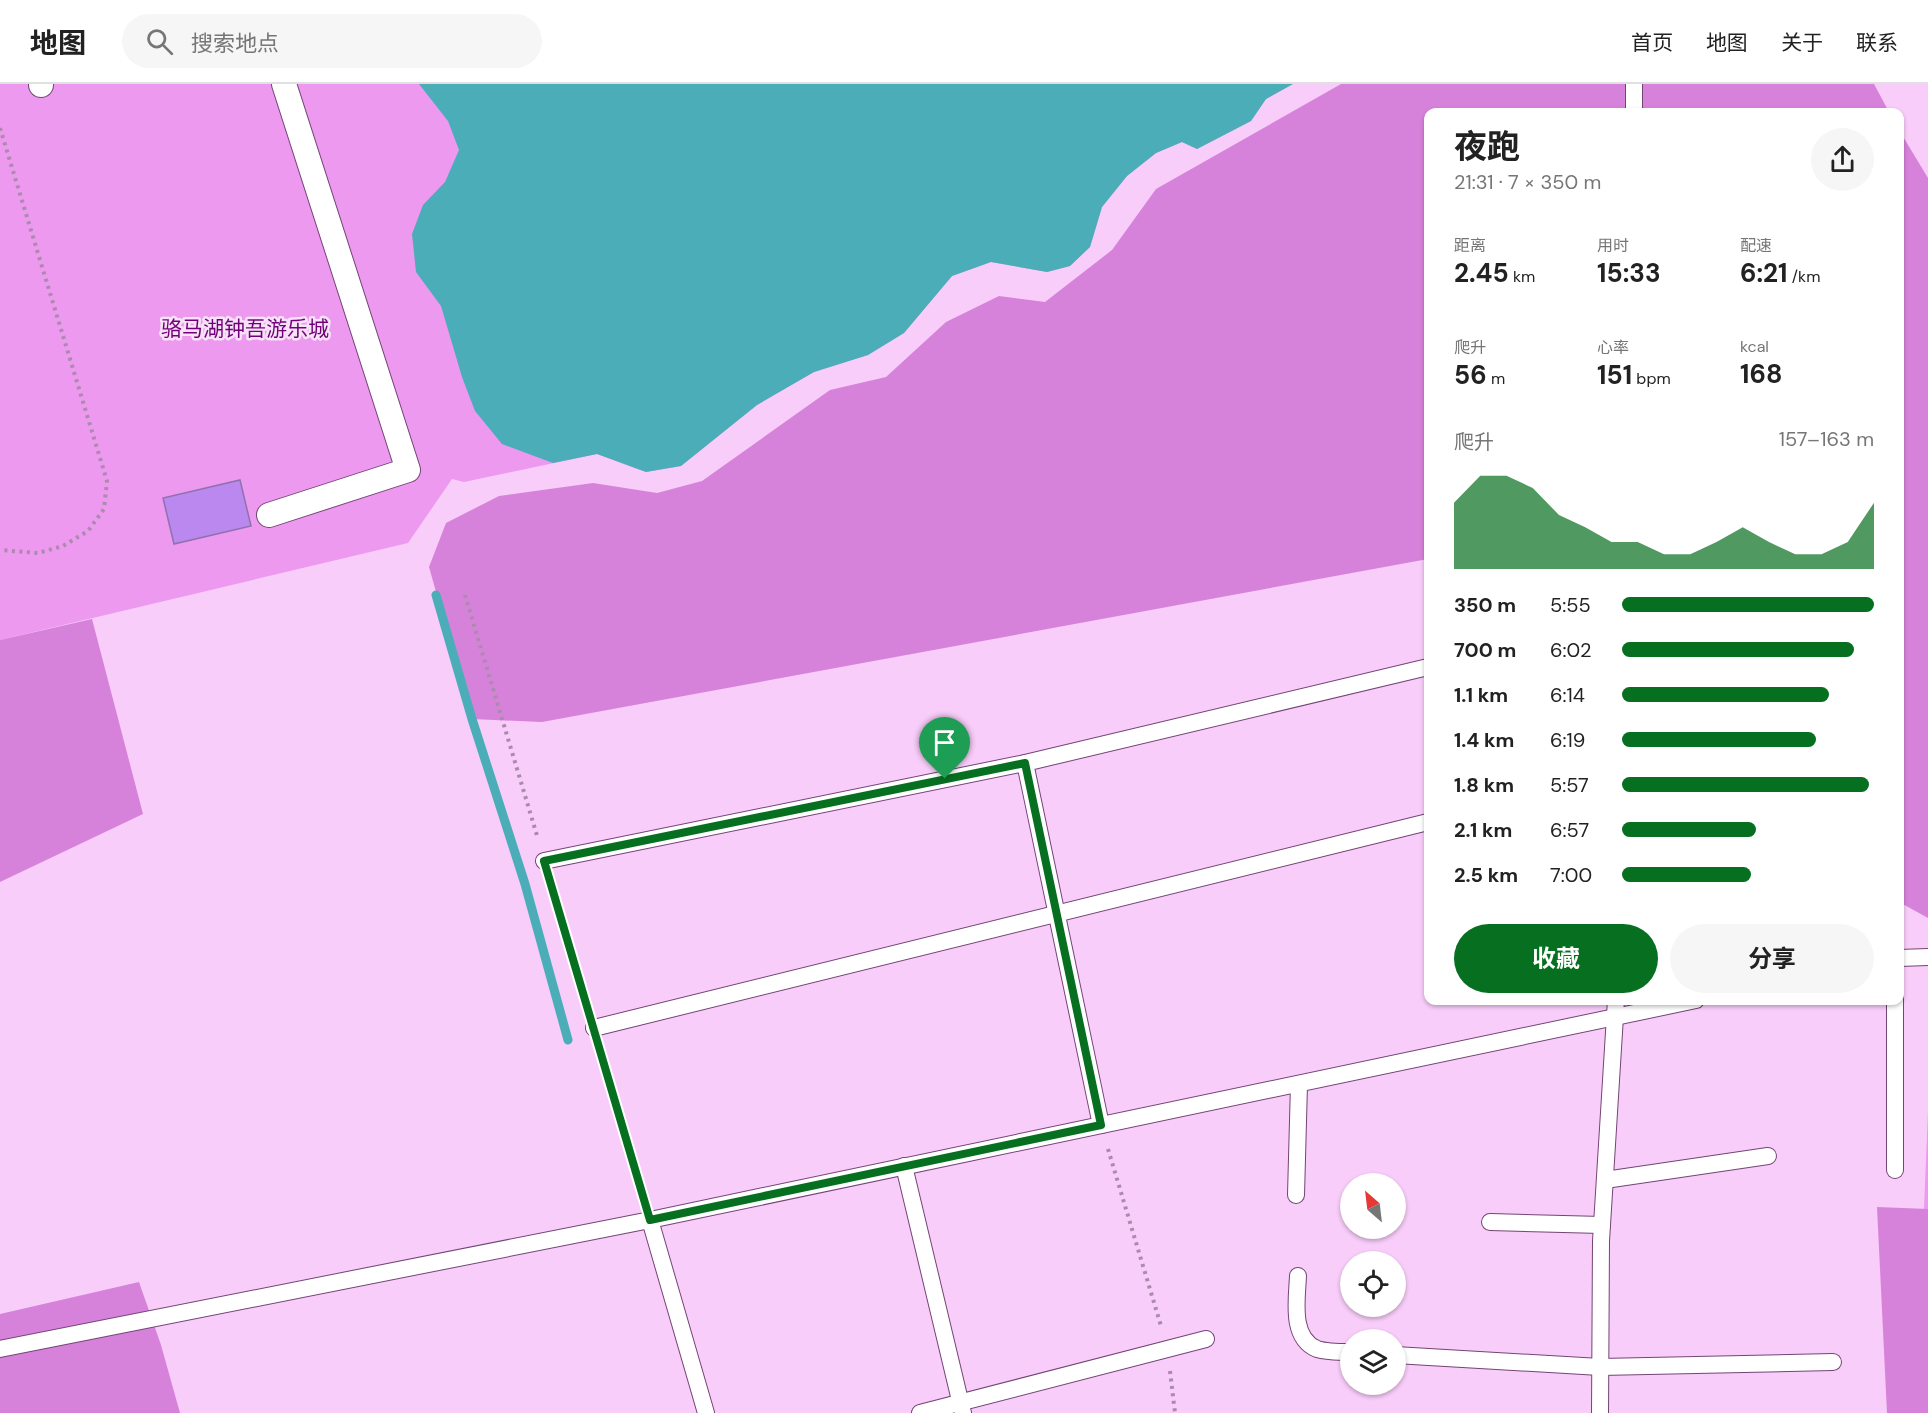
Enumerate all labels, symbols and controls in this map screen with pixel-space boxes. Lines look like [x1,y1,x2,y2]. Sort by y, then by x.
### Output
search box [122,14,542,68]
text: 地图 [30,25,86,62]
icon: search [143,25,176,58]
text: 搜索地点 [191,29,279,58]
text: 首页 [1631,29,1673,57]
text: 地图 [1706,29,1748,57]
text: 关于 [1781,29,1823,57]
text: 联系 [1856,29,1898,57]
text: 夜跑 [1454,125,1520,168]
button: share [1811,128,1874,191]
text: 21:31 · 7 × 350 m [1454,169,1601,195]
text: 距离 [1454,235,1486,256]
text: 用时 [1597,235,1629,256]
text: 配速 [1740,235,1772,256]
text: 2.45 [1454,256,1509,290]
text: 15:33 [1597,256,1661,290]
text: 6:21 [1740,256,1788,290]
text: km [1509,266,1535,287]
text: /km [1788,266,1820,287]
park label: 骆马湖钟吾游乐城 [161,315,329,343]
text: kcal [1740,336,1769,357]
text: 爬升 [1454,337,1486,358]
text: 心率 [1597,337,1629,358]
text: 168 [1740,357,1782,391]
text: 56 [1454,358,1487,392]
text: 151 [1597,358,1632,392]
text: m [1487,368,1505,389]
text: bpm [1632,368,1671,389]
text: 157–163 m [1779,426,1874,452]
text: 爬升 [1454,429,1494,455]
text: 350 m [1454,592,1516,618]
text: 5:55 [1550,592,1591,618]
text: 700 m [1454,637,1516,663]
text: 6:02 [1550,637,1592,663]
text: 1.1 km [1454,682,1508,708]
text: 6:14 [1550,682,1585,708]
pin [919,717,970,779]
icon: arrive [928,726,961,759]
text: 1.4 km [1454,727,1514,753]
text: 6:19 [1550,727,1585,753]
text: 1.8 km [1454,772,1514,798]
text: 5:57 [1550,772,1589,798]
text: 2.1 km [1454,817,1512,843]
text: 6:57 [1550,817,1589,843]
text: 2.5 km [1454,862,1518,888]
text: 7:00 [1550,862,1592,888]
button: 收藏 [1454,924,1658,993]
button: 分享 [1670,924,1874,993]
north arrow [1340,1173,1406,1239]
map controls [1340,1173,1406,1395]
button: locate [1340,1251,1406,1317]
button: layers [1340,1329,1406,1395]

